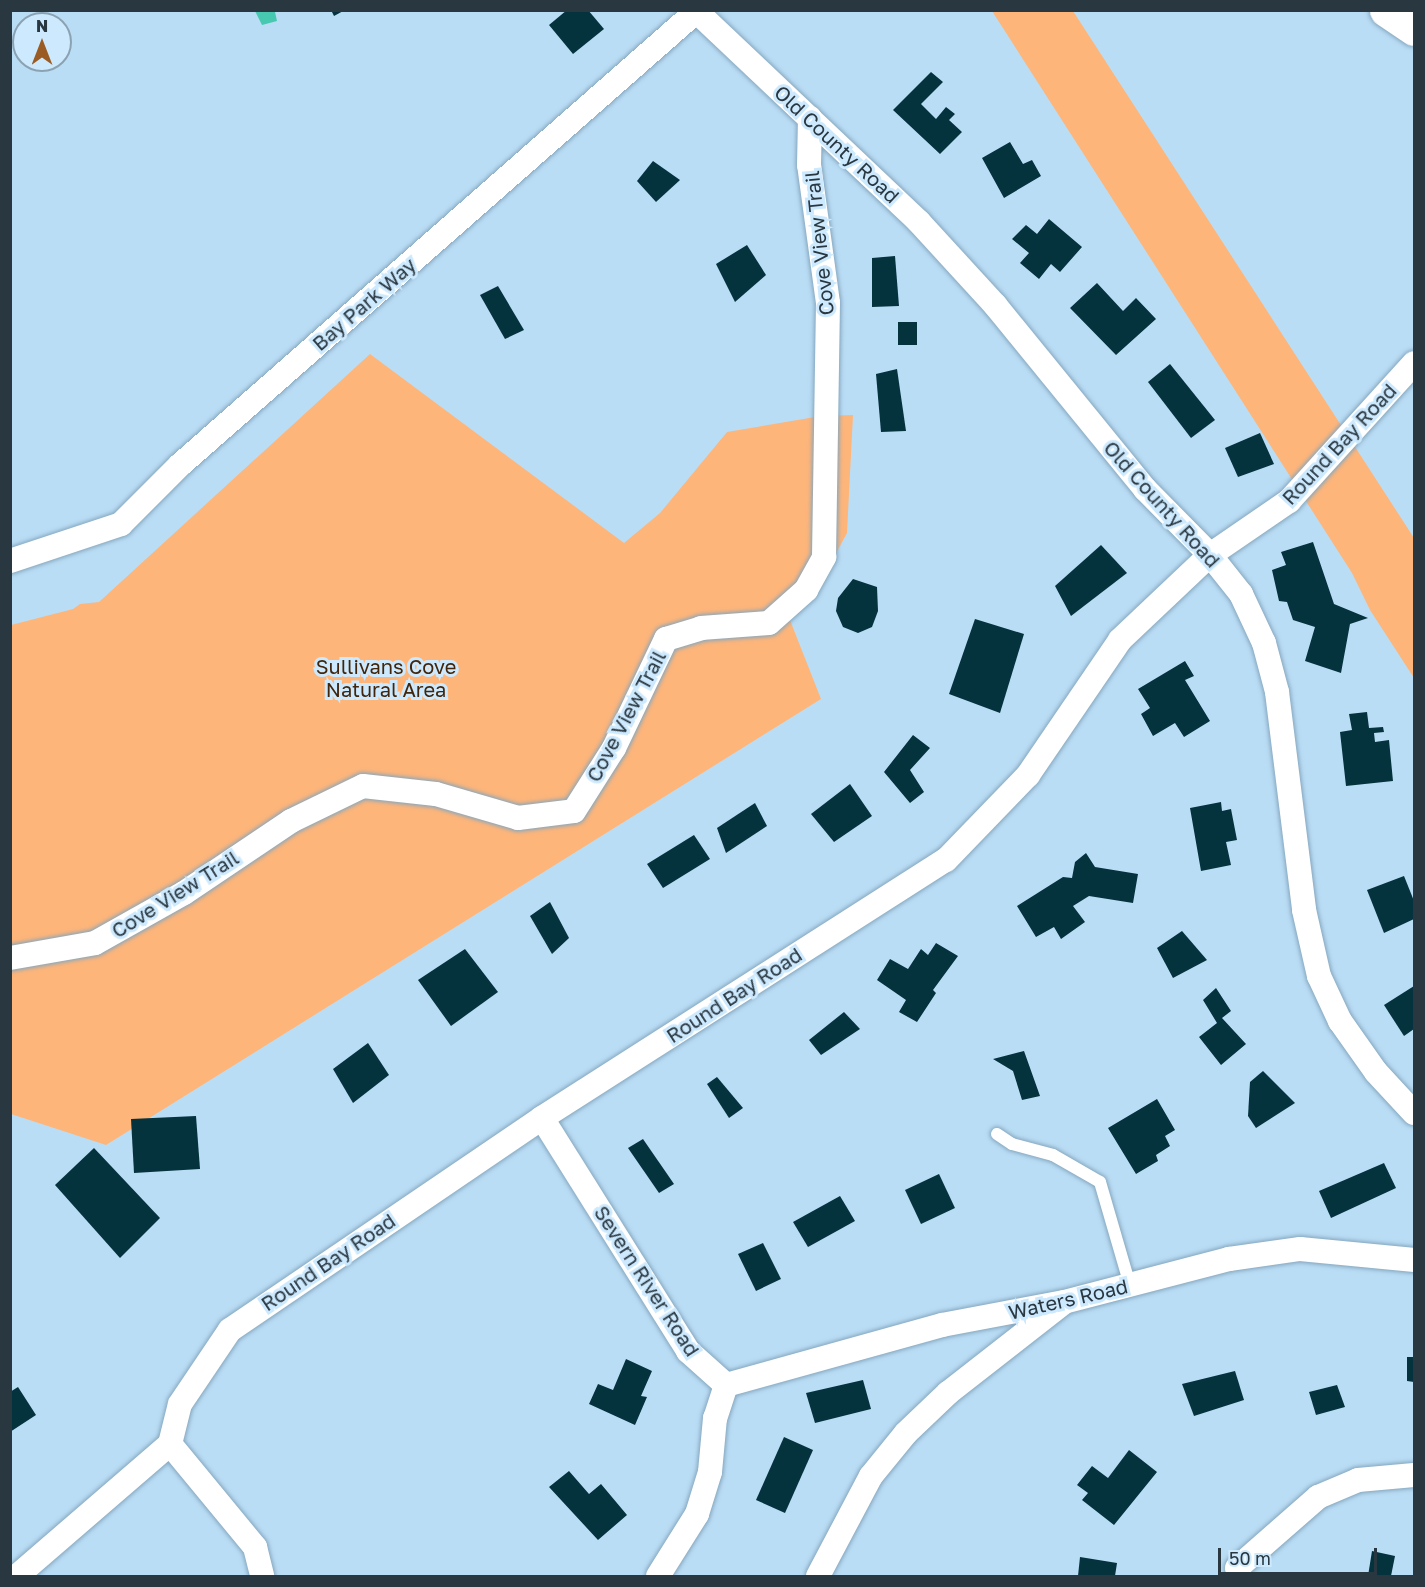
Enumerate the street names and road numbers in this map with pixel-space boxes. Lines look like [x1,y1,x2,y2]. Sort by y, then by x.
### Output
street label: Old County Road [770,80,904,208]
street label: Cove View Trail [799,170,839,316]
street label: Bay Park Way [307,253,421,355]
street label: Round Bay Road [1277,379,1401,509]
street label: Old County Road [1099,436,1225,572]
street label: Cove View Trail [581,646,671,786]
street label: Cove View Trail [107,845,243,943]
street label: Round Bay Road [662,942,806,1048]
street label: Severn River Road [589,1201,705,1361]
street label: Round Bay Road [256,1208,400,1316]
street label: Waters Road [1006,1274,1130,1324]

